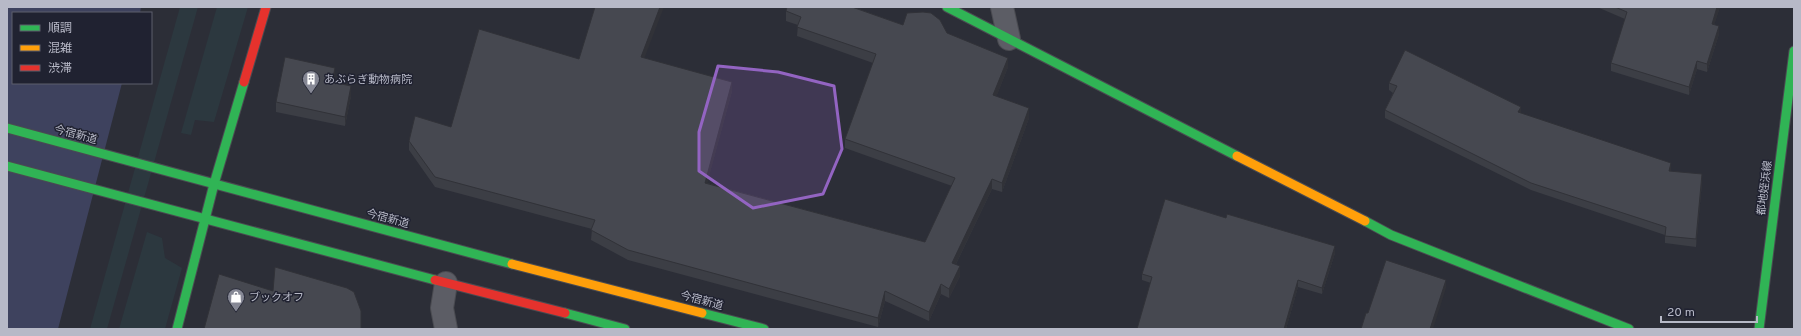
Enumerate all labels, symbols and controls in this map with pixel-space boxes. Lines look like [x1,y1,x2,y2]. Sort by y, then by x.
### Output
legend [12,12,152,84]
text: 順調 [48,21,72,37]
text: 混雑 [48,41,72,57]
text: 渋滞 [48,61,72,77]
building icon: あぶらぎ動物病院 [301,69,321,94]
place label: あぶらぎ動物病院 [324,73,412,87]
street label: 今宿新道 [53,123,99,147]
street label: 都地姪浜線 [1755,160,1775,216]
street label: 今宿新道 [365,207,411,231]
shop icon: ブックオフ [226,287,246,312]
street label: 今宿新道 [679,289,725,313]
place label: ブックオフ [249,291,304,305]
scale bar [1661,298,1757,324]
text: 20 m [1667,305,1695,321]

